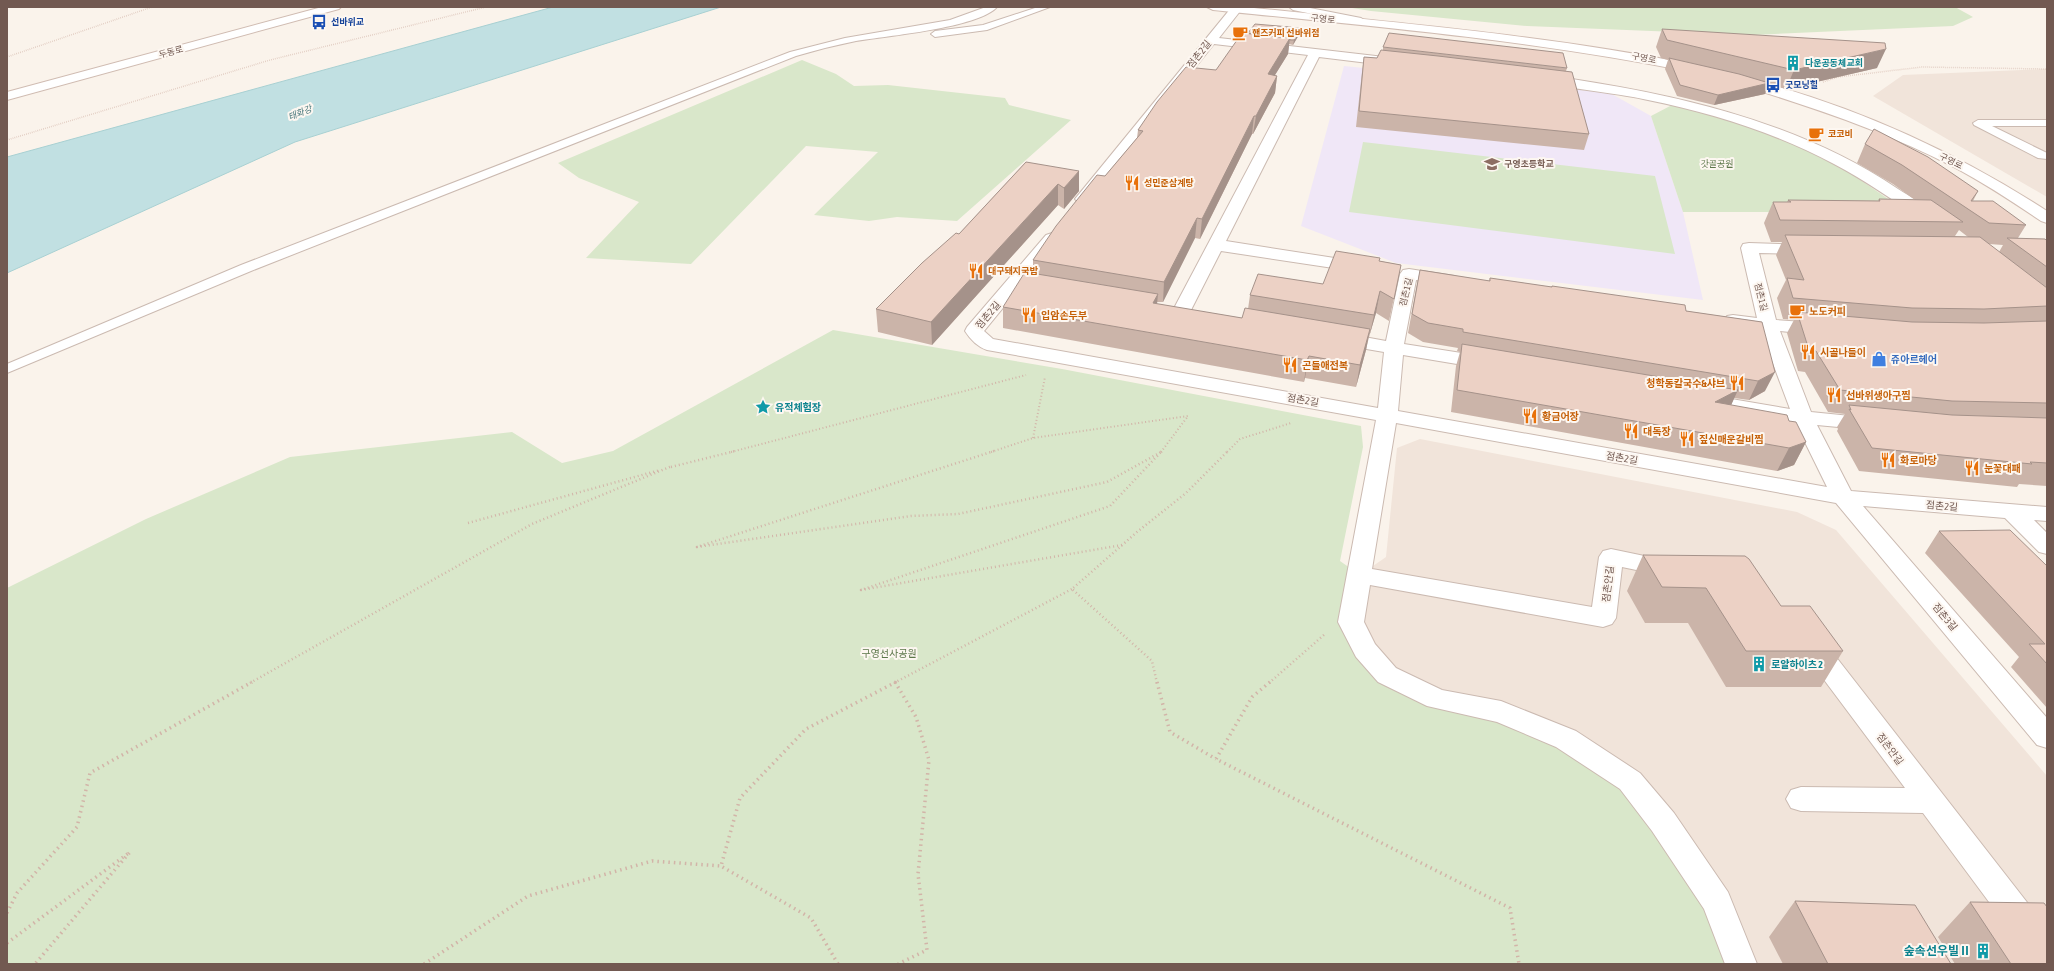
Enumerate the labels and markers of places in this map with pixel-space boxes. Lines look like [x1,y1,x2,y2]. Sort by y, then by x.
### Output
bus stop icon: 선바위교 [310,13,328,31]
place label: 선바위교 [331,17,364,27]
cafe icon: 핸즈커피 선바위점 [1231,24,1249,42]
place label: 핸즈커피 선바위점 [1252,28,1319,38]
building icon: 다운공동체교회 [1784,54,1802,72]
place label: 다운공동체교회 [1805,58,1863,68]
bus stop icon: 굿모닝힐 [1764,76,1782,94]
place label: 굿모닝힐 [1785,79,1818,90]
cafe icon: 코코비 [1807,125,1825,143]
place label: 코코비 [1828,129,1853,139]
school or university icon: 구영초등학교 [1483,155,1501,173]
place label: 구영초등학교 [1504,158,1554,169]
restaurant icon: 성민준삼계탕 [1123,174,1141,192]
place label: 성민준삼계탕 [1144,178,1194,188]
restaurant icon: 대구돼지국밥 [967,262,985,280]
place label: 대구돼지국밥 [988,266,1038,276]
cafe icon: 노도커피 [1788,302,1806,320]
restaurant icon: 입암손두부 [1020,306,1038,324]
place label: 노도커피 [1809,306,1846,317]
place label: 입암손두부 [1041,310,1087,321]
restaurant icon: 시골나들이 [1799,343,1817,361]
place label: 시골나들이 [1820,347,1866,358]
shop icon: 쥬아르헤어 [1870,350,1888,368]
place label: 쥬아르헤어 [1891,354,1937,365]
restaurant icon: 곤들애전복 [1281,356,1299,374]
place label: 곤들애전복 [1302,360,1348,371]
restaurant icon: 청학동칼국수&샤브 [1728,374,1746,392]
place label: 청학동칼국수&샤브 [1646,377,1725,389]
restaurant icon: 선바위생아구찜 [1825,386,1843,404]
place label: 선바위생아구찜 [1846,390,1910,401]
place icon: 유적체험장 [754,398,772,416]
place label: 유적체험장 [775,401,821,413]
restaurant icon: 황금어장 [1521,407,1539,425]
place label: 황금어장 [1542,410,1579,422]
restaurant icon: 대독장 [1622,422,1640,440]
place label: 대독장 [1643,426,1671,437]
restaurant icon: 짚신매운갈비찜 [1678,430,1696,448]
place label: 짚신매운갈비찜 [1699,434,1763,445]
restaurant icon: 화로마당 [1879,451,1897,469]
place label: 화로마당 [1900,455,1937,466]
restaurant icon: 눈꽃대패 [1963,459,1981,477]
place label: 눈꽃대패 [1984,463,2021,474]
building icon: 로얄하이츠 2 [1750,655,1768,673]
place label: 로얄하이츠 2 [1771,659,1823,670]
building icon: 숲속선우빌Ⅱ [1974,942,1992,960]
place label: 숲속선우빌Ⅱ [1904,944,1971,958]

